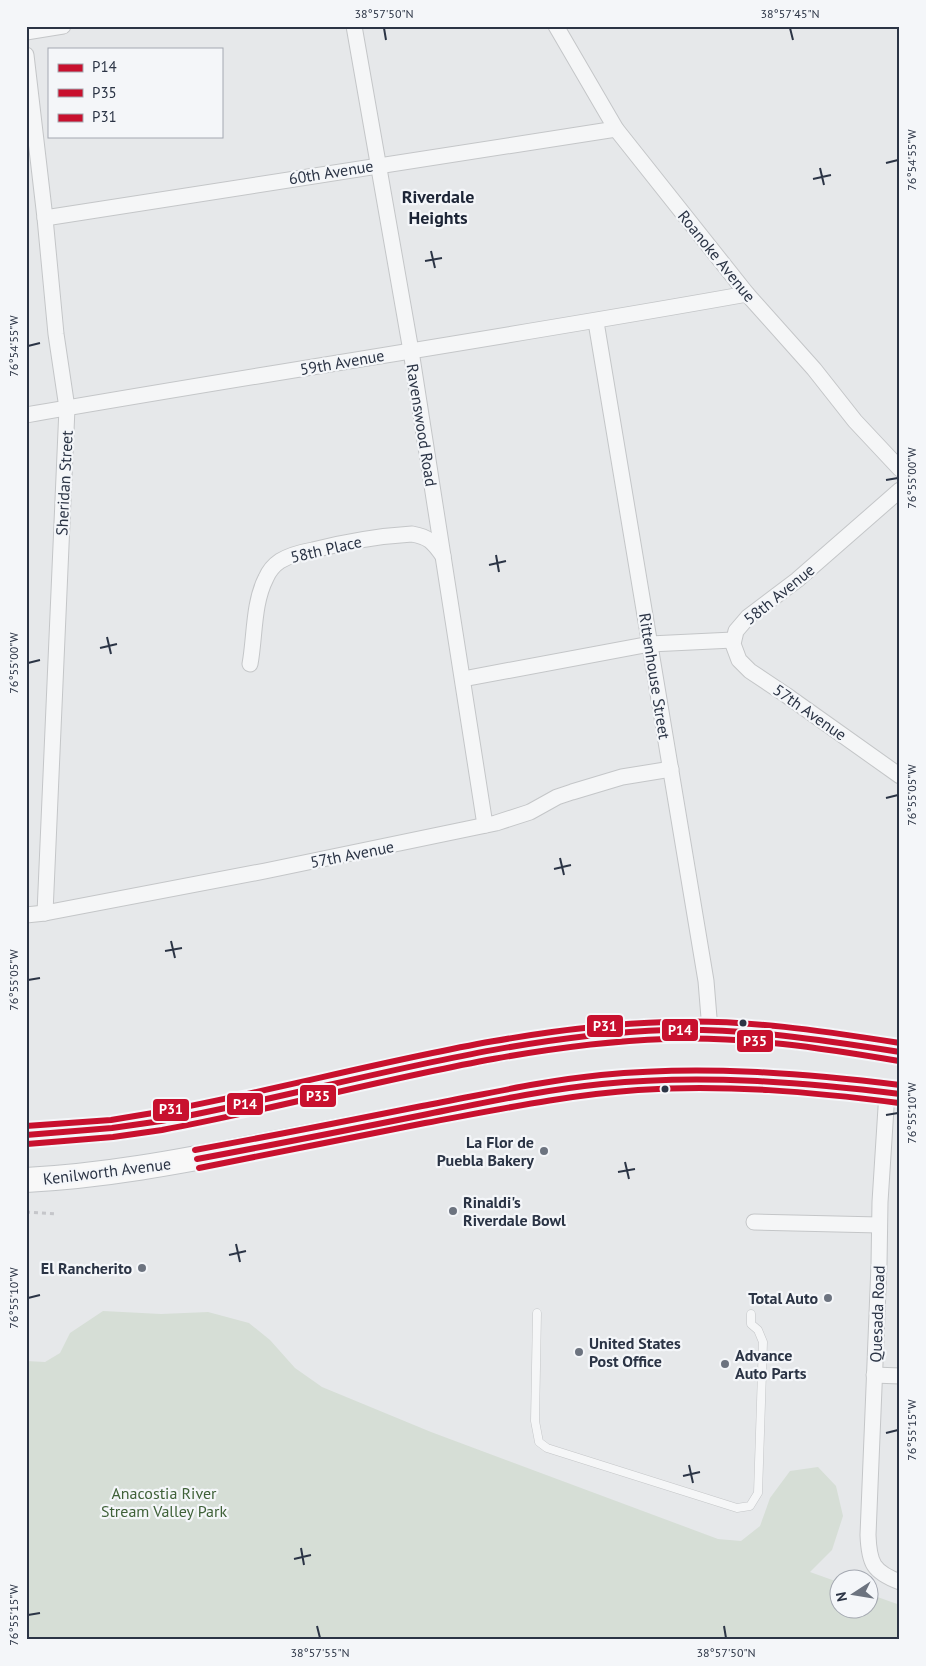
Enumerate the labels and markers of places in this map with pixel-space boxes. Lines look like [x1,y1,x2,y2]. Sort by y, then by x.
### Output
unlabelled marker [738,1018,748,1028]
unlabelled marker [660,1084,670,1094]
place label: La Flor de Puebla Bakery [437,1132,534,1170]
marker: La Flor de Puebla Bakery [538,1145,550,1157]
place label: Rinaldi's Riverdale Bowl [463,1192,566,1230]
marker: Rinaldi's Riverdale Bowl [447,1205,459,1217]
place label: El Rancherito [41,1258,132,1278]
marker: El Rancherito [136,1262,148,1274]
place label: Total Auto [748,1288,818,1308]
marker: Total Auto [822,1292,834,1304]
place label: United States Post Office [589,1333,681,1371]
place label: Advance Auto Parts [735,1345,807,1383]
marker: United States Post Office [573,1346,585,1358]
marker: Advance Auto Parts [719,1358,731,1370]

